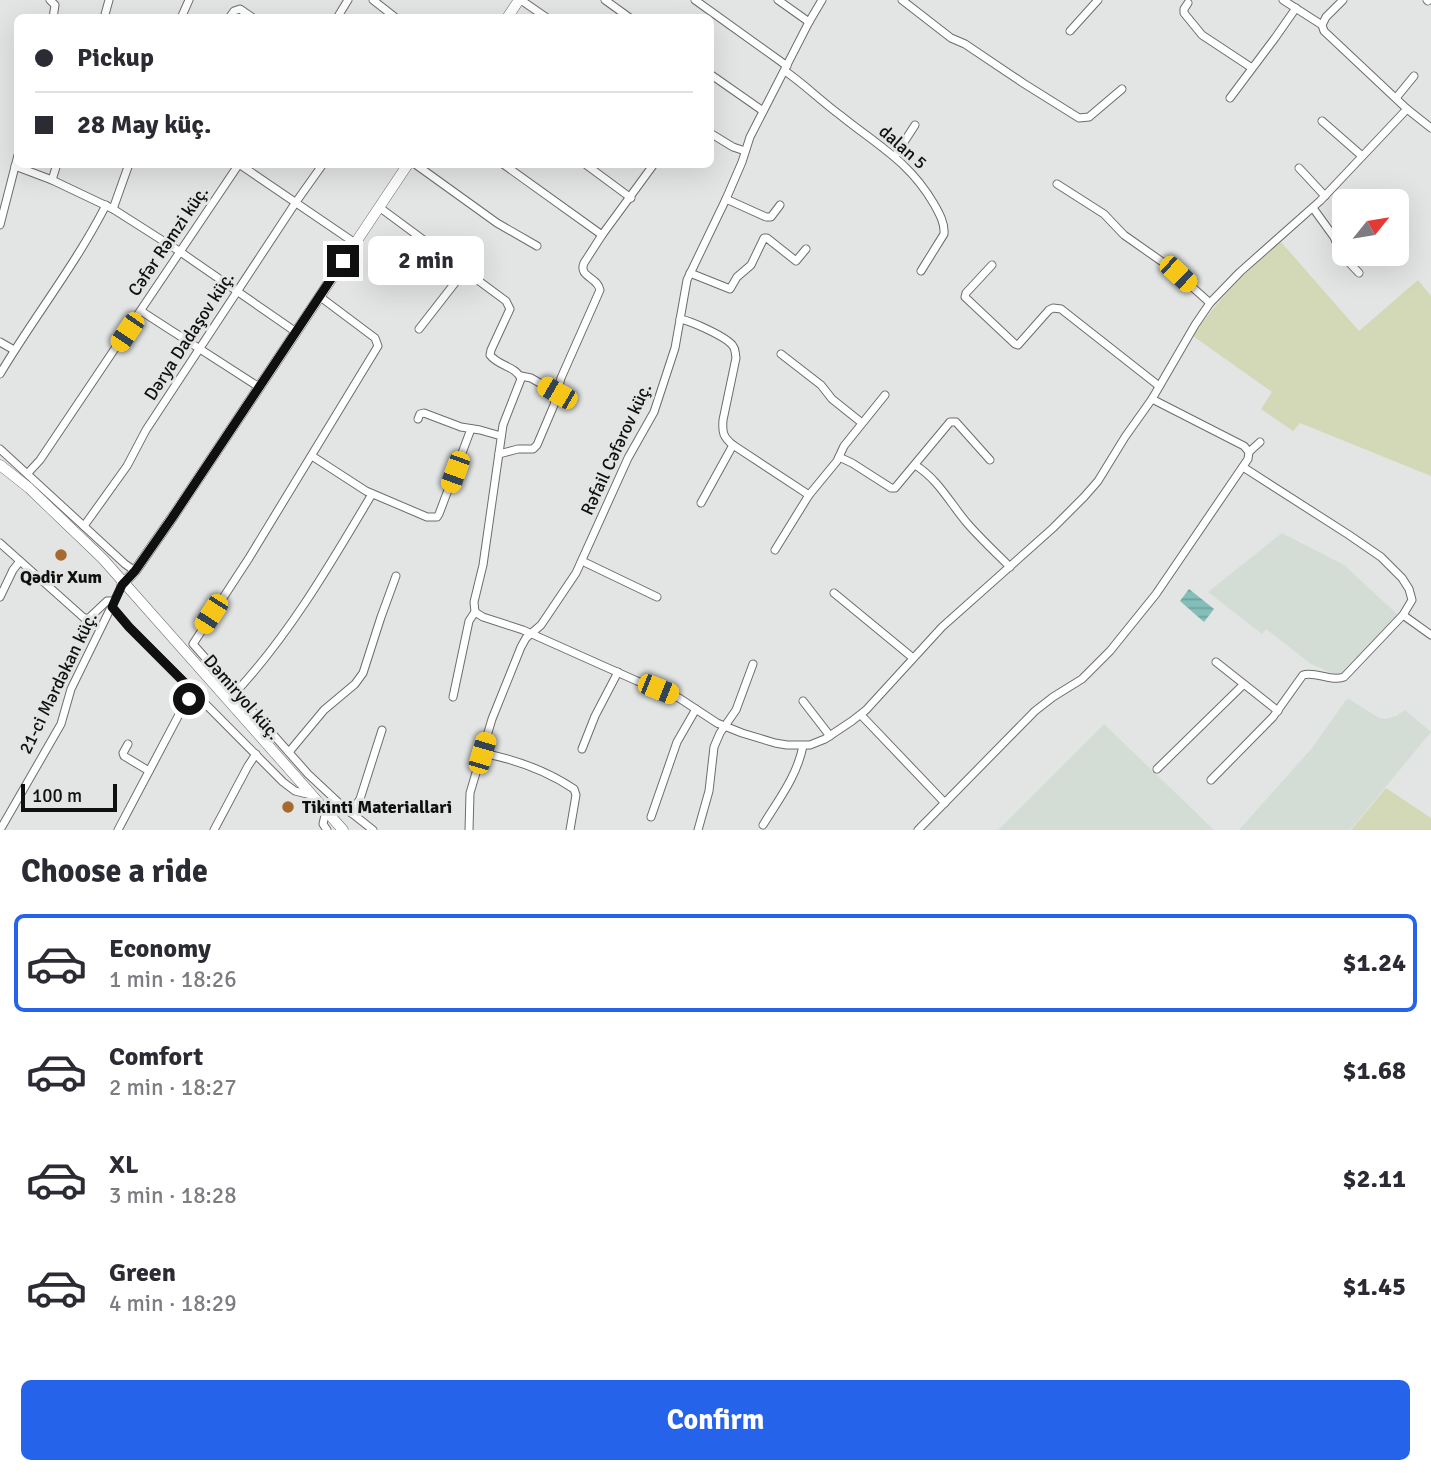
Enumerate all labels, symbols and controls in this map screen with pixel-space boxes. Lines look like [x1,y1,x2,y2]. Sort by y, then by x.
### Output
text: Pickup [77,42,154,74]
text: 28 May küç. [77,109,211,141]
street label: dalan 5 [874,120,932,174]
street label: Cəfər Rəmzi küç. [123,182,213,300]
north arrow [1332,189,1409,266]
map controls [1332,189,1409,266]
callout: 2 min [368,236,483,286]
route end [327,245,359,277]
text: 2 min [398,246,454,275]
car [1156,252,1201,296]
street label: Dərya Dadaşov küç. [139,267,239,405]
car [107,309,148,355]
car [534,373,581,413]
street label: Rəfail Cəfərov küç. [576,379,656,519]
car [438,449,473,495]
marker: Qədir Xum [53,547,69,563]
place label: Qədir Xum [20,566,102,588]
car [191,591,232,637]
street label: 21-ci Mərdəkan küç. [14,609,102,757]
street label: Dəmiryol küç. [199,650,285,744]
car [635,671,682,707]
route start [173,683,205,715]
car [467,730,498,776]
scale bar [21,781,117,813]
text: 100 m [32,784,82,808]
place label: Tikinti Materiallari [302,796,452,818]
marker: Tikinti Materiallari [280,799,296,815]
text: Choose a ride [21,852,208,891]
icon: car [25,932,88,995]
text: Economy [109,933,211,965]
text: $1.24 [1342,947,1406,979]
text: 1 min · 18:26 [109,965,237,994]
icon: car [25,1040,88,1103]
text: Comfort [109,1041,203,1073]
text: $1.68 [1342,1055,1406,1087]
text: 2 min · 18:27 [109,1073,237,1102]
icon: car [25,1148,88,1211]
text: XL [109,1149,139,1181]
text: $2.11 [1342,1163,1406,1195]
text: 3 min · 18:28 [109,1181,237,1210]
icon: car [25,1256,88,1319]
text: Green [109,1257,176,1289]
text: $1.45 [1342,1271,1406,1303]
text: 4 min · 18:29 [109,1289,237,1318]
button: Confirm [21,1380,1410,1460]

